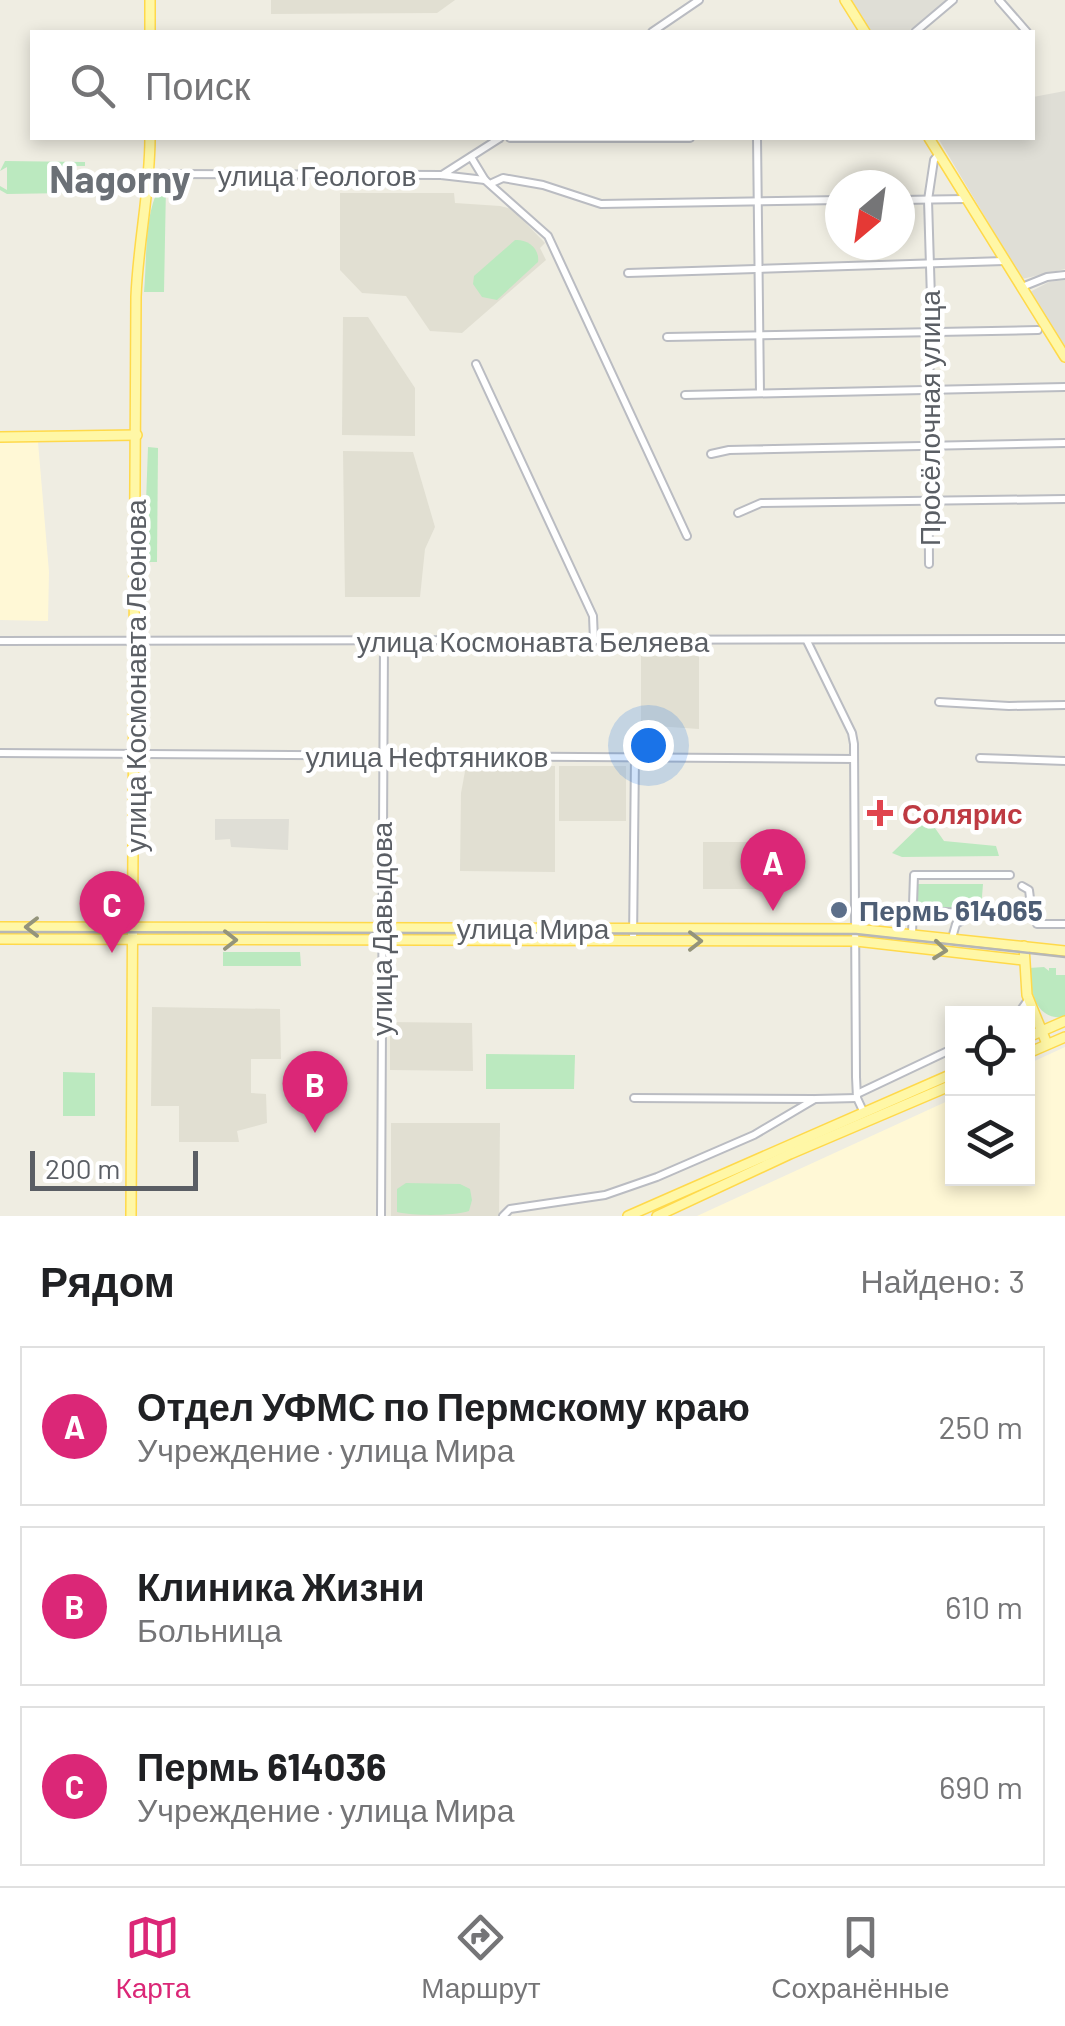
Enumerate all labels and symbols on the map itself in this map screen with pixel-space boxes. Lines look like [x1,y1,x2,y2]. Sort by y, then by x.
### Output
district label: Nagorny [49,155,191,201]
street label: улица Геологов [218,158,416,192]
north arrow [825,170,915,260]
street label: Просёлочная улица [912,290,946,546]
street label: улица Космонавта Леонова [118,499,152,852]
street label: улица Космонавта Беляева [357,624,710,658]
your location [623,720,674,771]
street label: улица Нефтяников [306,739,548,773]
place label: Солярис [902,796,1023,830]
marker: Солярис [867,800,893,826]
street label: улица Давыдова [364,821,398,1036]
pin: A [740,828,806,911]
pin: C [80,870,144,953]
place label: Пермь 614065 [859,893,1043,927]
marker: Пермь 614065 [828,899,850,921]
street label: улица Мира [457,911,610,945]
one-way arrow [23,916,38,938]
one-way arrow [224,929,239,951]
one-way arrow [688,930,704,952]
one-way arrow [932,939,948,960]
pin: B [282,1050,348,1133]
scale bar [30,1146,198,1190]

